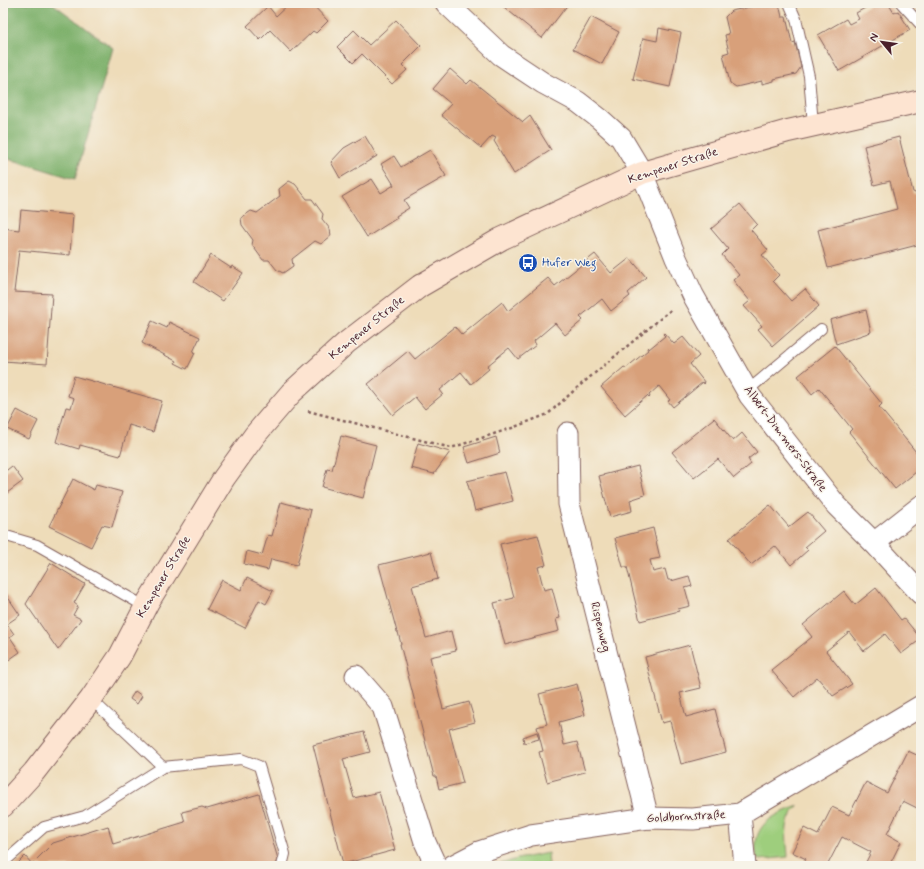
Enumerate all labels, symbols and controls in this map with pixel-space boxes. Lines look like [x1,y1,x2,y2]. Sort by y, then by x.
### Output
north arrow [862,22,902,62]
text: N [866,31,882,44]
street label: Kempener Straße [626,144,720,188]
bus stop icon: Hufer Weg [517,252,539,274]
place label: Hufer Weg [542,255,597,272]
street label: Kempener Straße [326,292,408,364]
street label: Albert-Dimmers-Straße [740,383,830,495]
street label: Kempener Straße [133,533,195,621]
street label: Rispenweg [586,600,614,654]
street label: Goldbornstraße [646,807,726,827]

